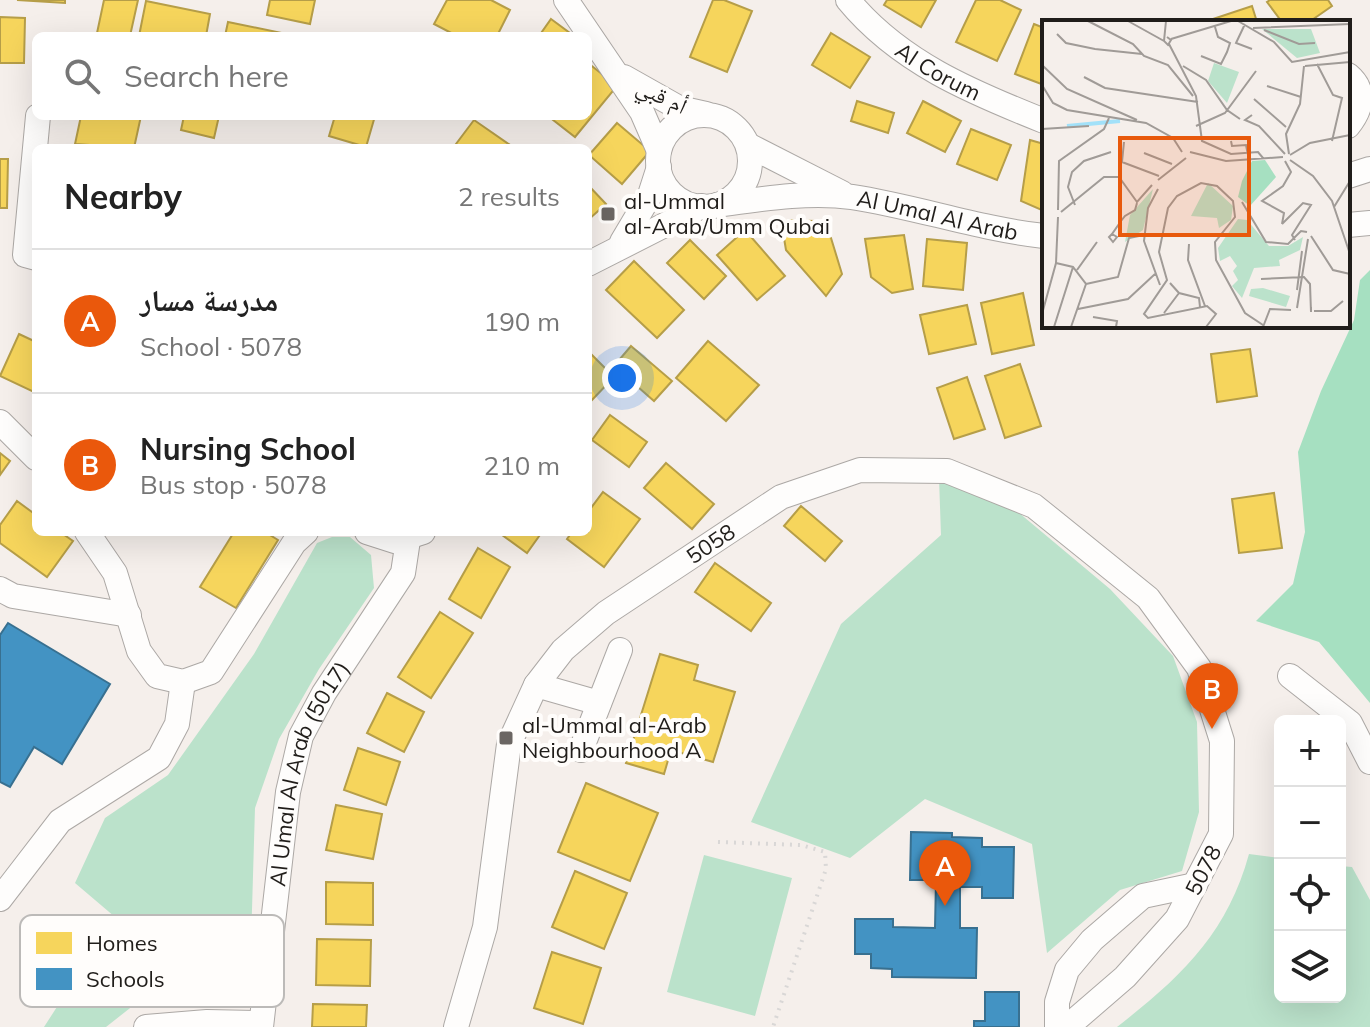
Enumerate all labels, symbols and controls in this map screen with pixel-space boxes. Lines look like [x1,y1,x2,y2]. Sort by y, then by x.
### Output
inset map [1042,20,1350,328]
search box [32,32,592,120]
street label: Al Corum [890,36,985,107]
icon: search [60,54,104,98]
text: Search here [124,57,289,95]
street label: أم قبي [631,72,692,123]
text: Nearby [64,175,182,218]
text: 2 results [458,180,560,213]
street label: Al Umal Al Arab [855,184,1020,246]
place label: al-Ummal al-Arab/Umm Qubai [624,187,830,240]
marker: al-Ummal al-Arab/Umm Qubai [599,205,617,223]
text: مدرسة مسار [140,281,278,319]
text: A [80,305,100,338]
text: 190 m [484,305,560,338]
text: School · 5078 [140,330,302,363]
your location [602,358,642,398]
text: Nursing School [140,430,356,468]
text: B [81,449,99,482]
text: 210 m [484,449,560,482]
text: Bus stop · 5078 [140,468,327,501]
street label: 5058 [681,517,740,570]
street label: Al Umal Al Arab (5017) [263,655,355,888]
pin: B [1186,663,1238,729]
place label: al-Ummal al-Arab Neighbourhood A [522,711,707,764]
map controls [1274,715,1346,1003]
button: + [1274,715,1346,787]
marker: al-Ummal al-Arab Neighbourhood A [497,729,515,747]
button: − [1274,787,1346,859]
pin: A [919,840,971,906]
street label: 5078 [1179,840,1227,900]
button: locate [1274,859,1346,931]
legend [20,915,284,1007]
text: Homes [86,929,158,957]
button: layers [1274,931,1346,1003]
text: Schools [86,965,165,993]

